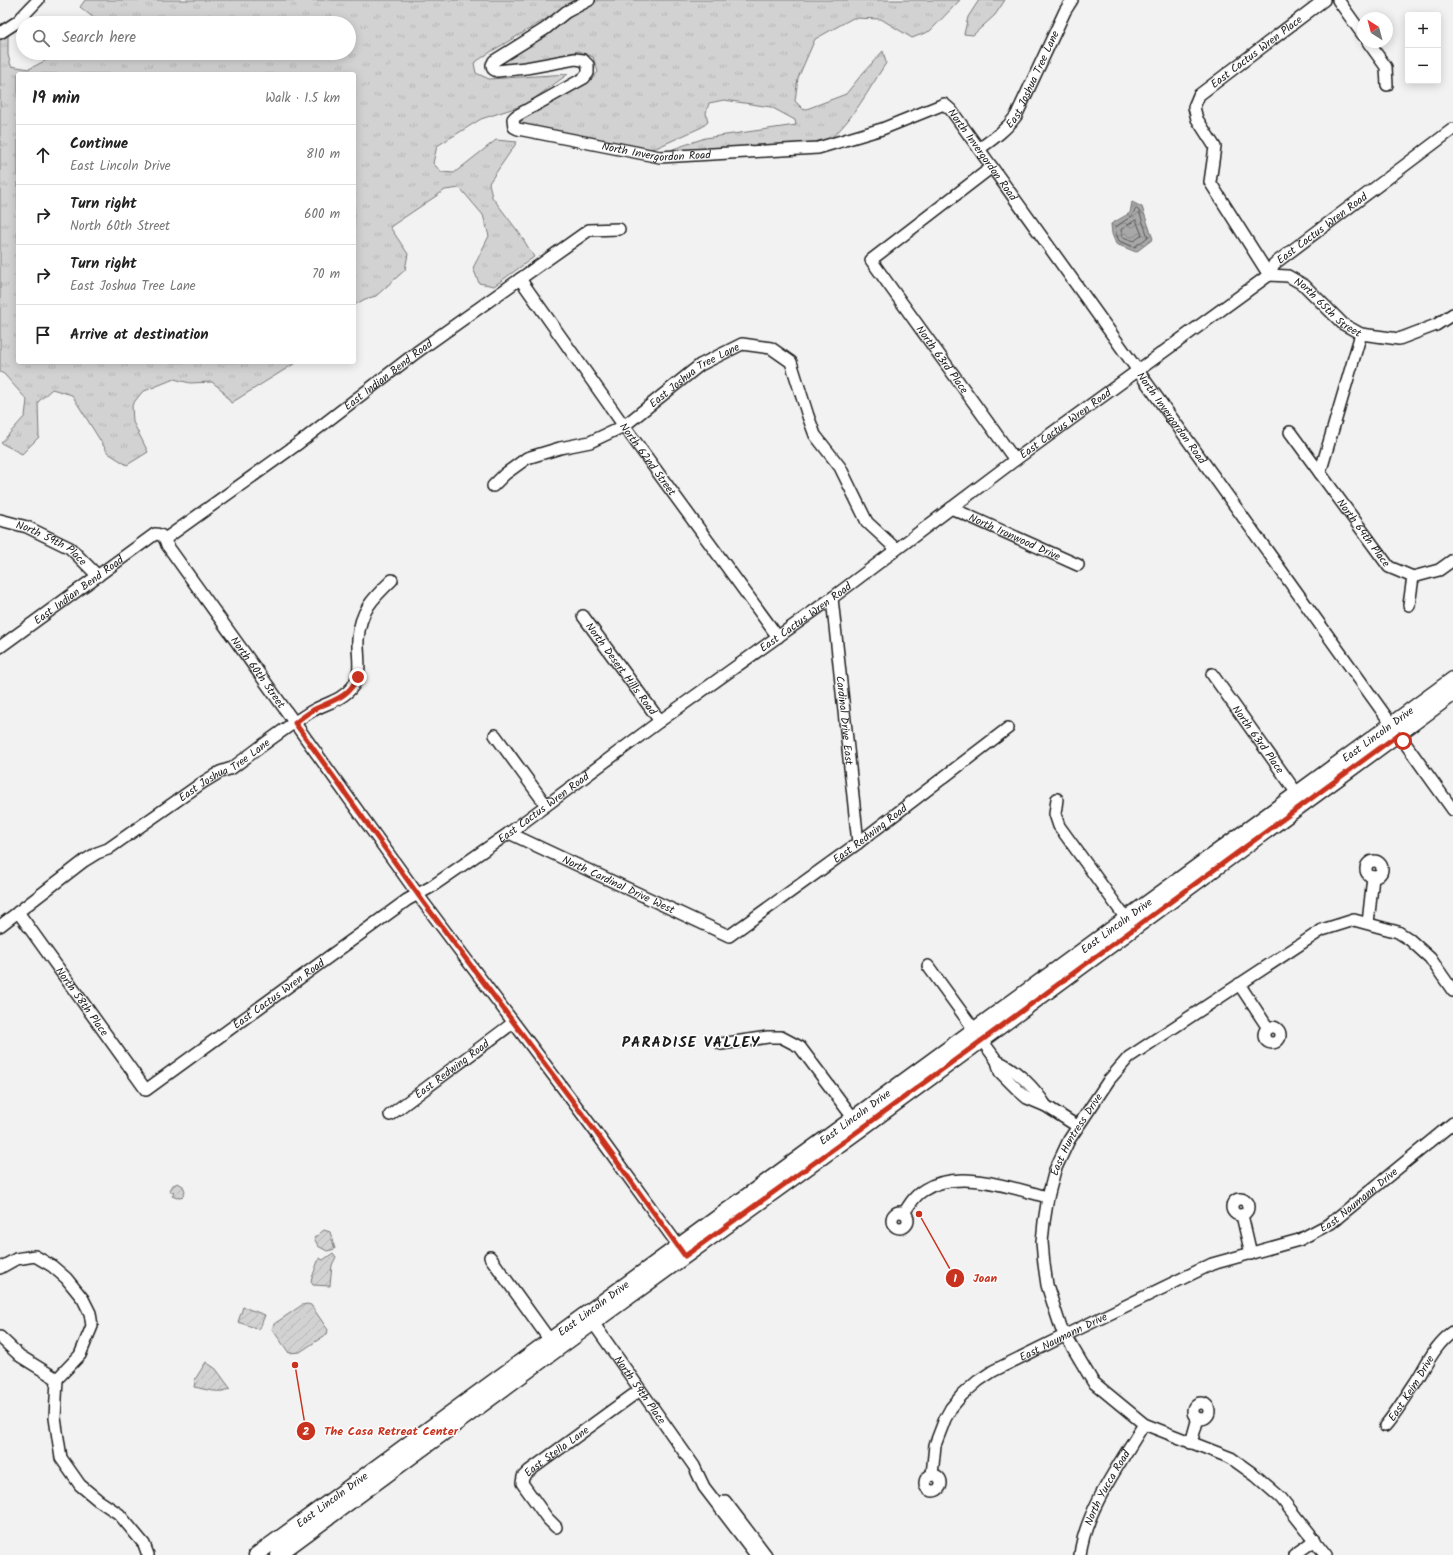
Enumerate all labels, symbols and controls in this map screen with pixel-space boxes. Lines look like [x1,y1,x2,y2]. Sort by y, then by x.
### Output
street label: East Cactus Wren Place [1207,11,1307,93]
north arrow [1357,12,1393,48]
map controls [1405,12,1441,84]
button: + [1405,12,1441,48]
search box [16,16,356,60]
text: Search here [62,26,136,50]
icon: search [30,27,52,49]
street label: East Joshua Tree Lane [1002,28,1065,133]
button: − [1405,48,1441,84]
text: 19 min [32,85,80,112]
text: Walk · 1.5 km [265,88,340,109]
street label: North Invergordon Road [943,105,1022,205]
text: Continue [70,132,128,156]
street label: North Invergordon Road [600,138,712,167]
icon: ahead [32,144,54,166]
text: 810 m [306,144,340,165]
text: East Lincoln Drive [70,156,171,177]
street label: East Cactus Wren Road [1273,188,1372,269]
text: Turn right [70,192,137,216]
icon: right [32,204,54,226]
text: 600 m [304,204,340,225]
text: North 60th Street [70,216,170,237]
text: Turn right [70,252,137,276]
icon: right [32,264,54,286]
text: 70 m [312,264,340,285]
street label: North 65th Street [1290,273,1365,343]
text: East Joshua Tree Lane [70,276,196,297]
street label: North 63rd Place [911,322,973,398]
text: Arrive at destination [70,323,209,347]
icon: arrive [32,324,54,346]
street label: East Indian Bend Road [340,335,437,415]
street label: East Joshua Tree Lane [645,339,743,413]
street label: North Invergordon Road [1132,368,1211,469]
street label: East Cactus Wren Road [1016,384,1116,464]
street label: North 62nd Street [614,419,681,501]
street label: North 64th Place [1332,495,1394,571]
street label: North Ironwood Drive [966,509,1063,566]
street label: North 59th Place [14,516,91,570]
street label: East Indian Bend Road [30,551,128,630]
street label: East Cactus Wren Road [756,578,856,657]
street label: North Desert Hills Road [580,619,661,720]
street label: North 60th Street [225,633,290,713]
route end [349,668,367,686]
street label: Cardinal Drive East [830,675,858,767]
street label: North 63rd Place [1227,702,1288,778]
street label: East Lincoln Drive [1339,702,1418,767]
route start [1394,732,1412,750]
street label: East Joshua Tree Lane [175,734,274,807]
street label: East Cactus Wren Road [494,768,594,848]
street label: East Redwing Road [829,800,912,868]
street label: North Cardinal Drive West [559,851,678,920]
street label: East Lincoln Drive [1077,894,1157,959]
street label: East Cactus Wren Road [229,955,329,1034]
street label: North 58th Place [50,964,113,1040]
district label: PARADISE VALLEY [622,1031,761,1055]
street label: East Redwing Road [411,1035,494,1104]
street label: East Lincoln Drive [816,1085,895,1150]
street label: East Huntress Drive [1046,1090,1108,1178]
street label: East Naumann Drive [1317,1164,1402,1238]
callout: Joan [945,1266,1005,1290]
text: 1 [953,1269,957,1288]
text: Joan [973,1269,997,1288]
street label: East Lincoln Drive [554,1276,634,1341]
street label: East Naumann Drive [1016,1308,1111,1367]
street label: North 59th Place [609,1352,670,1428]
street label: East Keim Drive [1384,1352,1439,1426]
callout: The Casa Retreat Center [296,1419,466,1443]
text: 2 [303,1422,310,1441]
text: The Casa Retreat Center [324,1422,459,1441]
street label: East Stella Lane [520,1422,593,1481]
street label: North Yucca Road [1080,1446,1136,1528]
street label: East Lincoln Drive [293,1468,372,1533]

